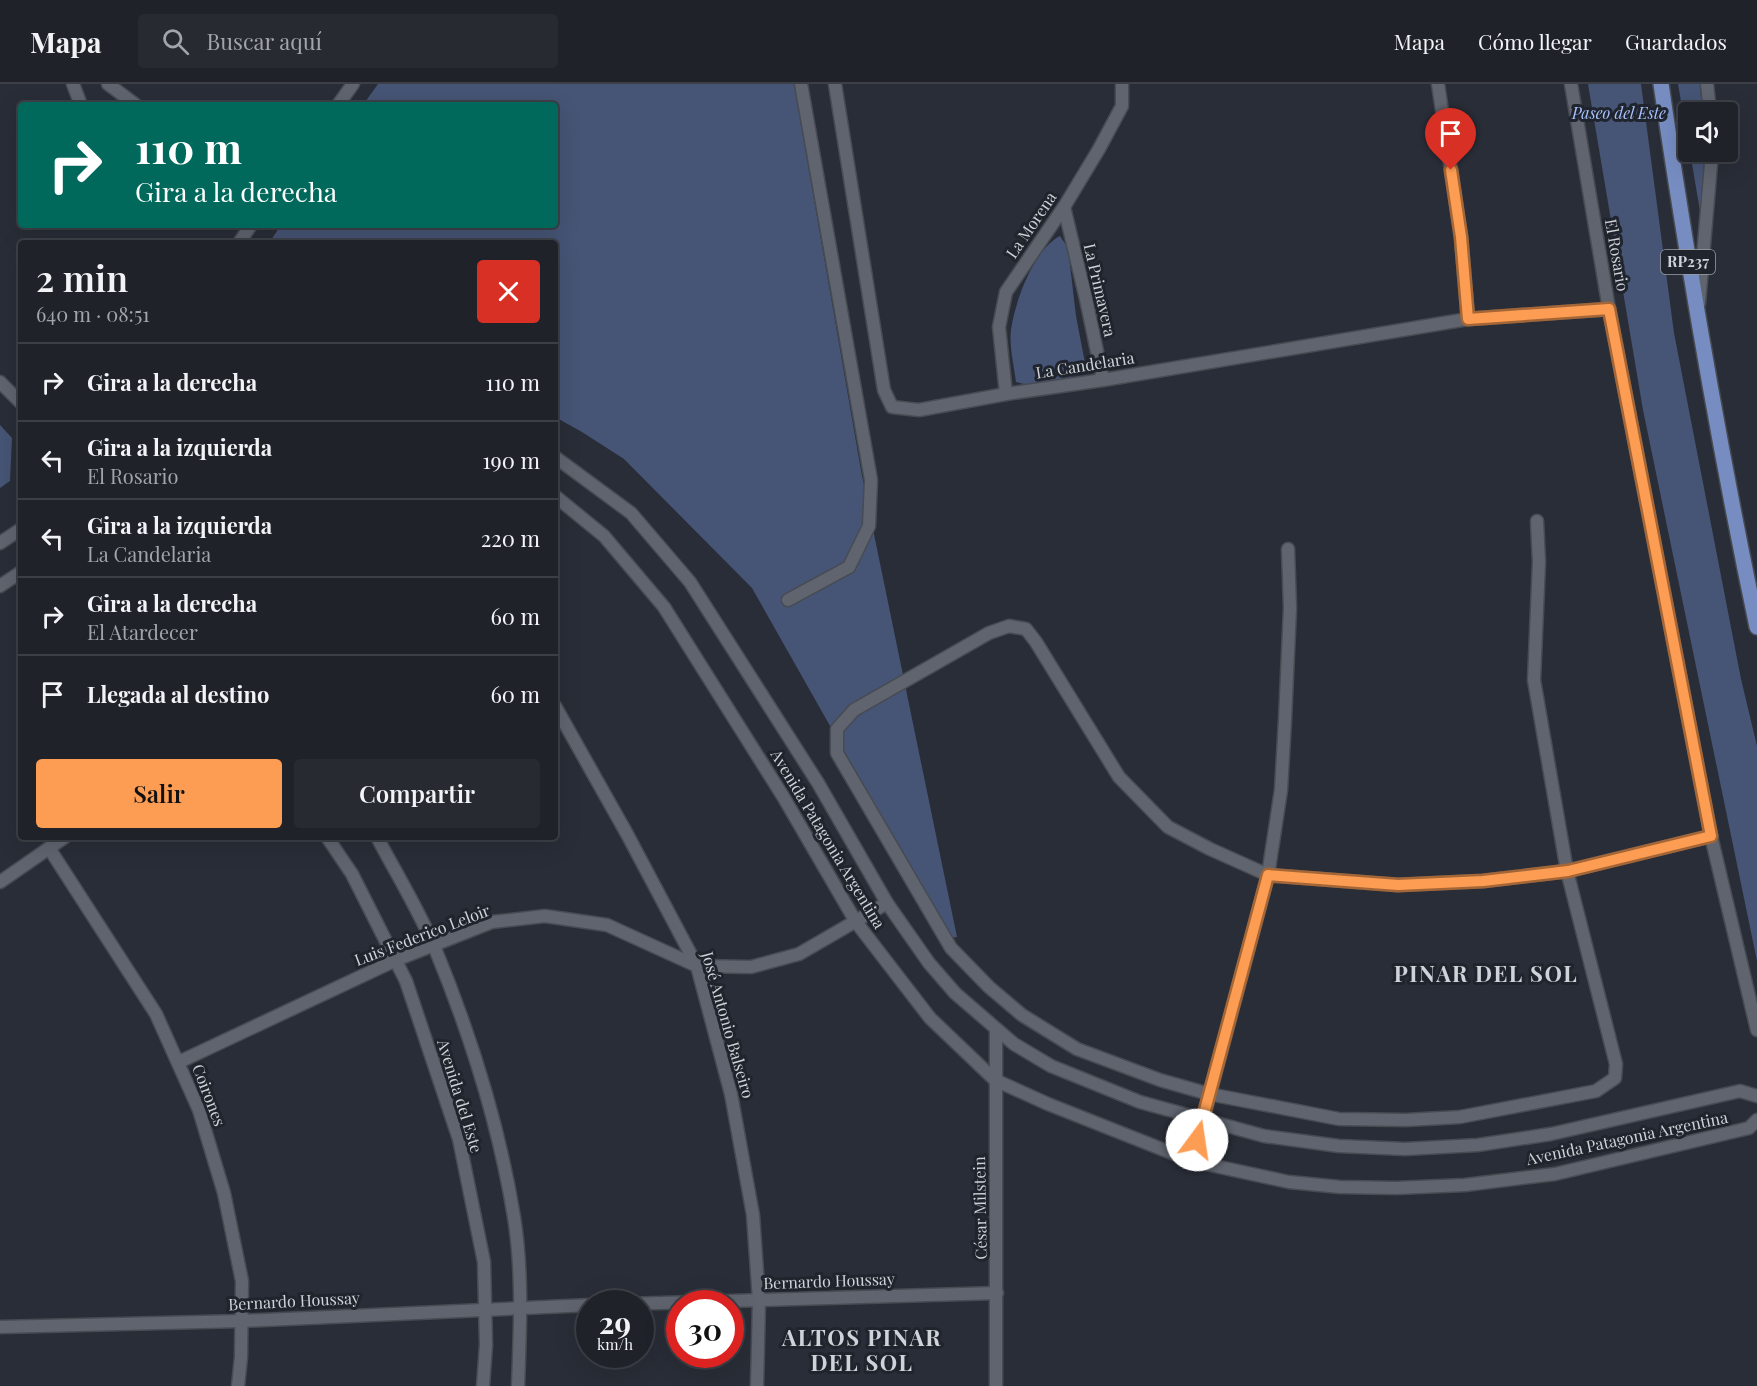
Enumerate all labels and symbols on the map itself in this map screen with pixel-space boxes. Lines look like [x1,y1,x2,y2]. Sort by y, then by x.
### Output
park label: Paseo del Este [1571,102,1666,123]
pin [1425,108,1476,170]
street label: La Morena [1001,187,1061,262]
street label: El Rosario [1601,217,1634,293]
street label: La Primavera [1080,241,1121,339]
road number: RP237 [1661,250,1715,274]
street label: La Candelaria [1034,346,1136,383]
street label: Avenida Patagonia Argentina [766,744,890,932]
street label: Luis Federico Leloir [351,899,493,970]
street label: José Antonio Balseiro [697,948,760,1101]
district label: PINAR DEL SOL [1394,958,1578,988]
street label: Avenida del Este [433,1036,488,1155]
street label: Coirones [188,1061,231,1129]
street label: Avenida Patagonia Argentina [1523,1106,1730,1169]
position arrow [1165,1108,1229,1172]
street label: César Milstein [968,1156,991,1260]
street label: Bernardo Houssay [763,1268,895,1293]
street label: Bernardo Houssay [228,1287,360,1314]
speed limit sign: 30 [666,1290,744,1368]
district label: ALTOS PINAR DEL SOL [781,1322,942,1377]

